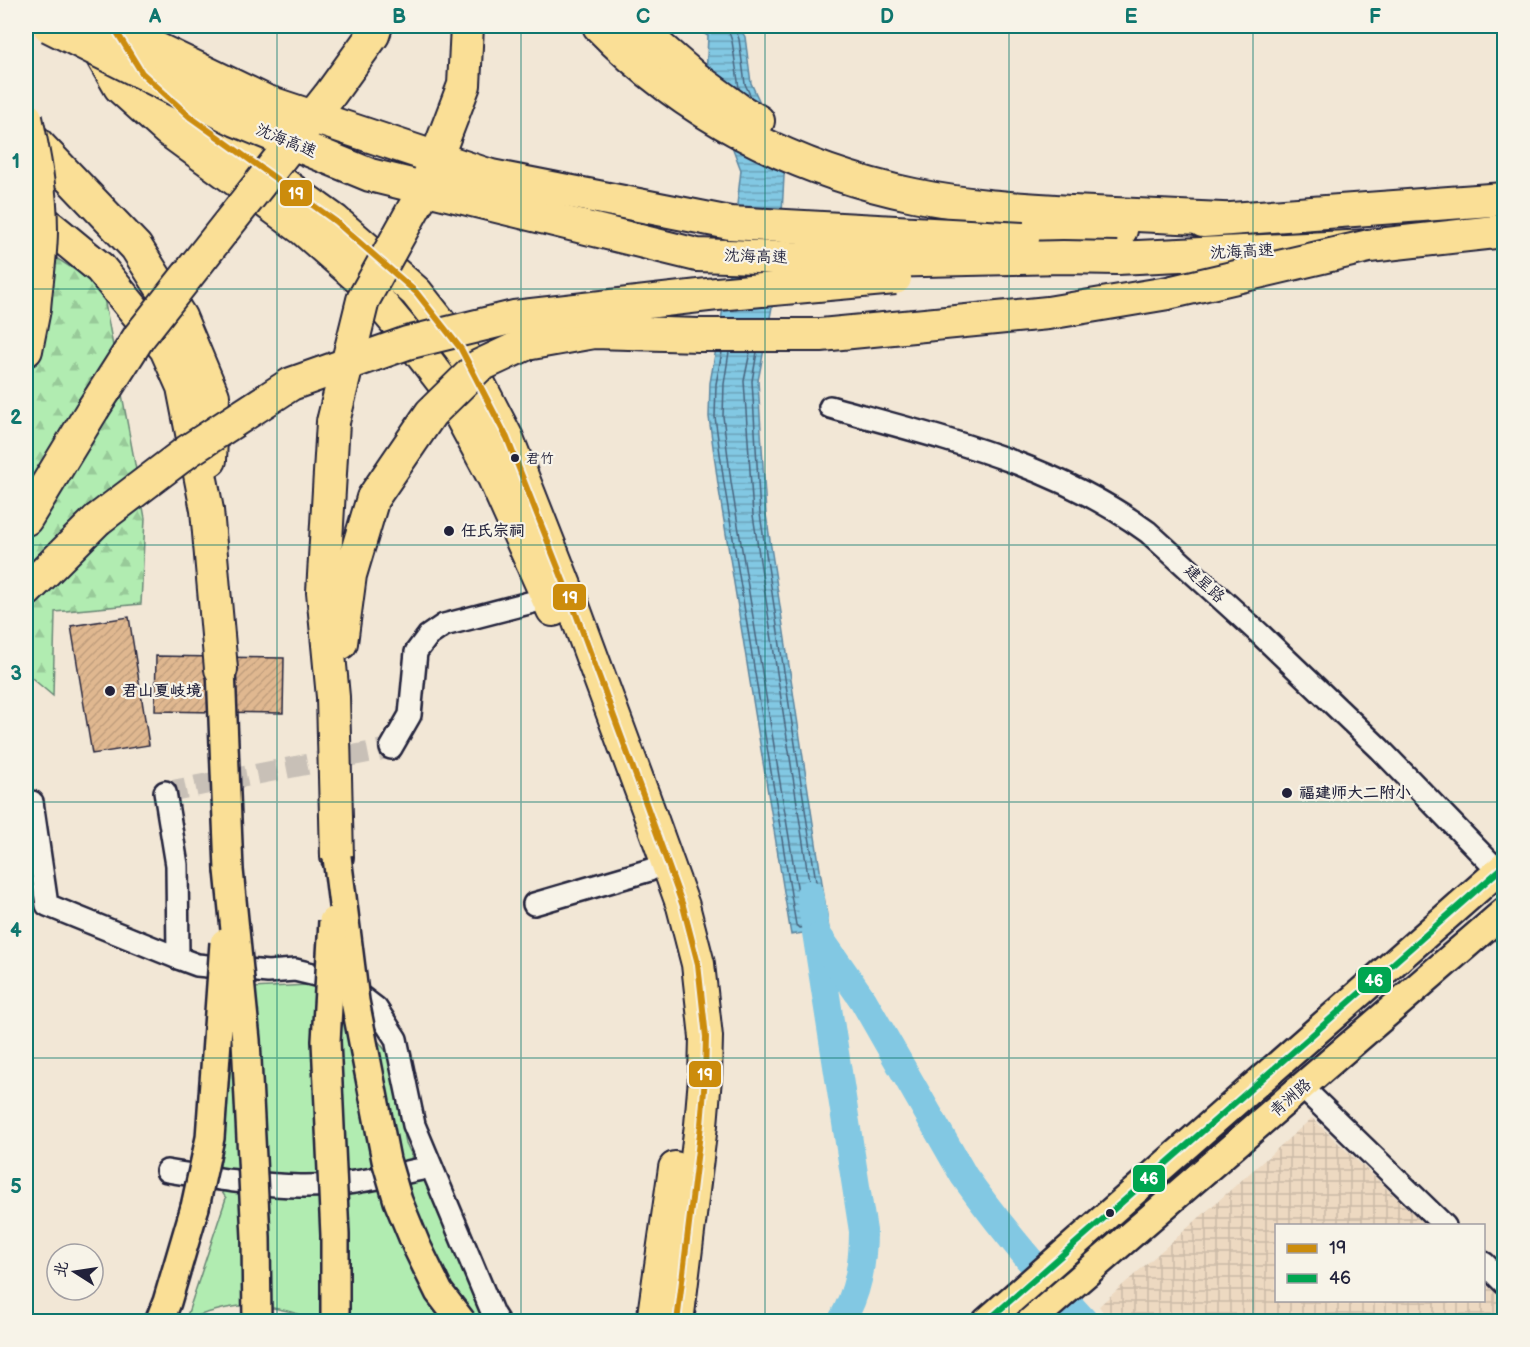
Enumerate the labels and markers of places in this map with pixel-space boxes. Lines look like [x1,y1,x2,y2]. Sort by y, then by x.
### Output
place label: 君竹 [526,450,554,467]
marker: 君竹 [509,452,521,464]
place label: 任氏宗祠 [461,522,525,541]
marker: 任氏宗祠 [442,524,456,538]
place label: 君山夏岐境 [122,682,202,701]
marker: 君山夏岐境 [103,684,117,698]
place label: 福建师大二附小 [1299,784,1411,803]
marker: 福建师大二附小 [1280,786,1294,800]
unlabelled marker [1104,1207,1116,1219]

